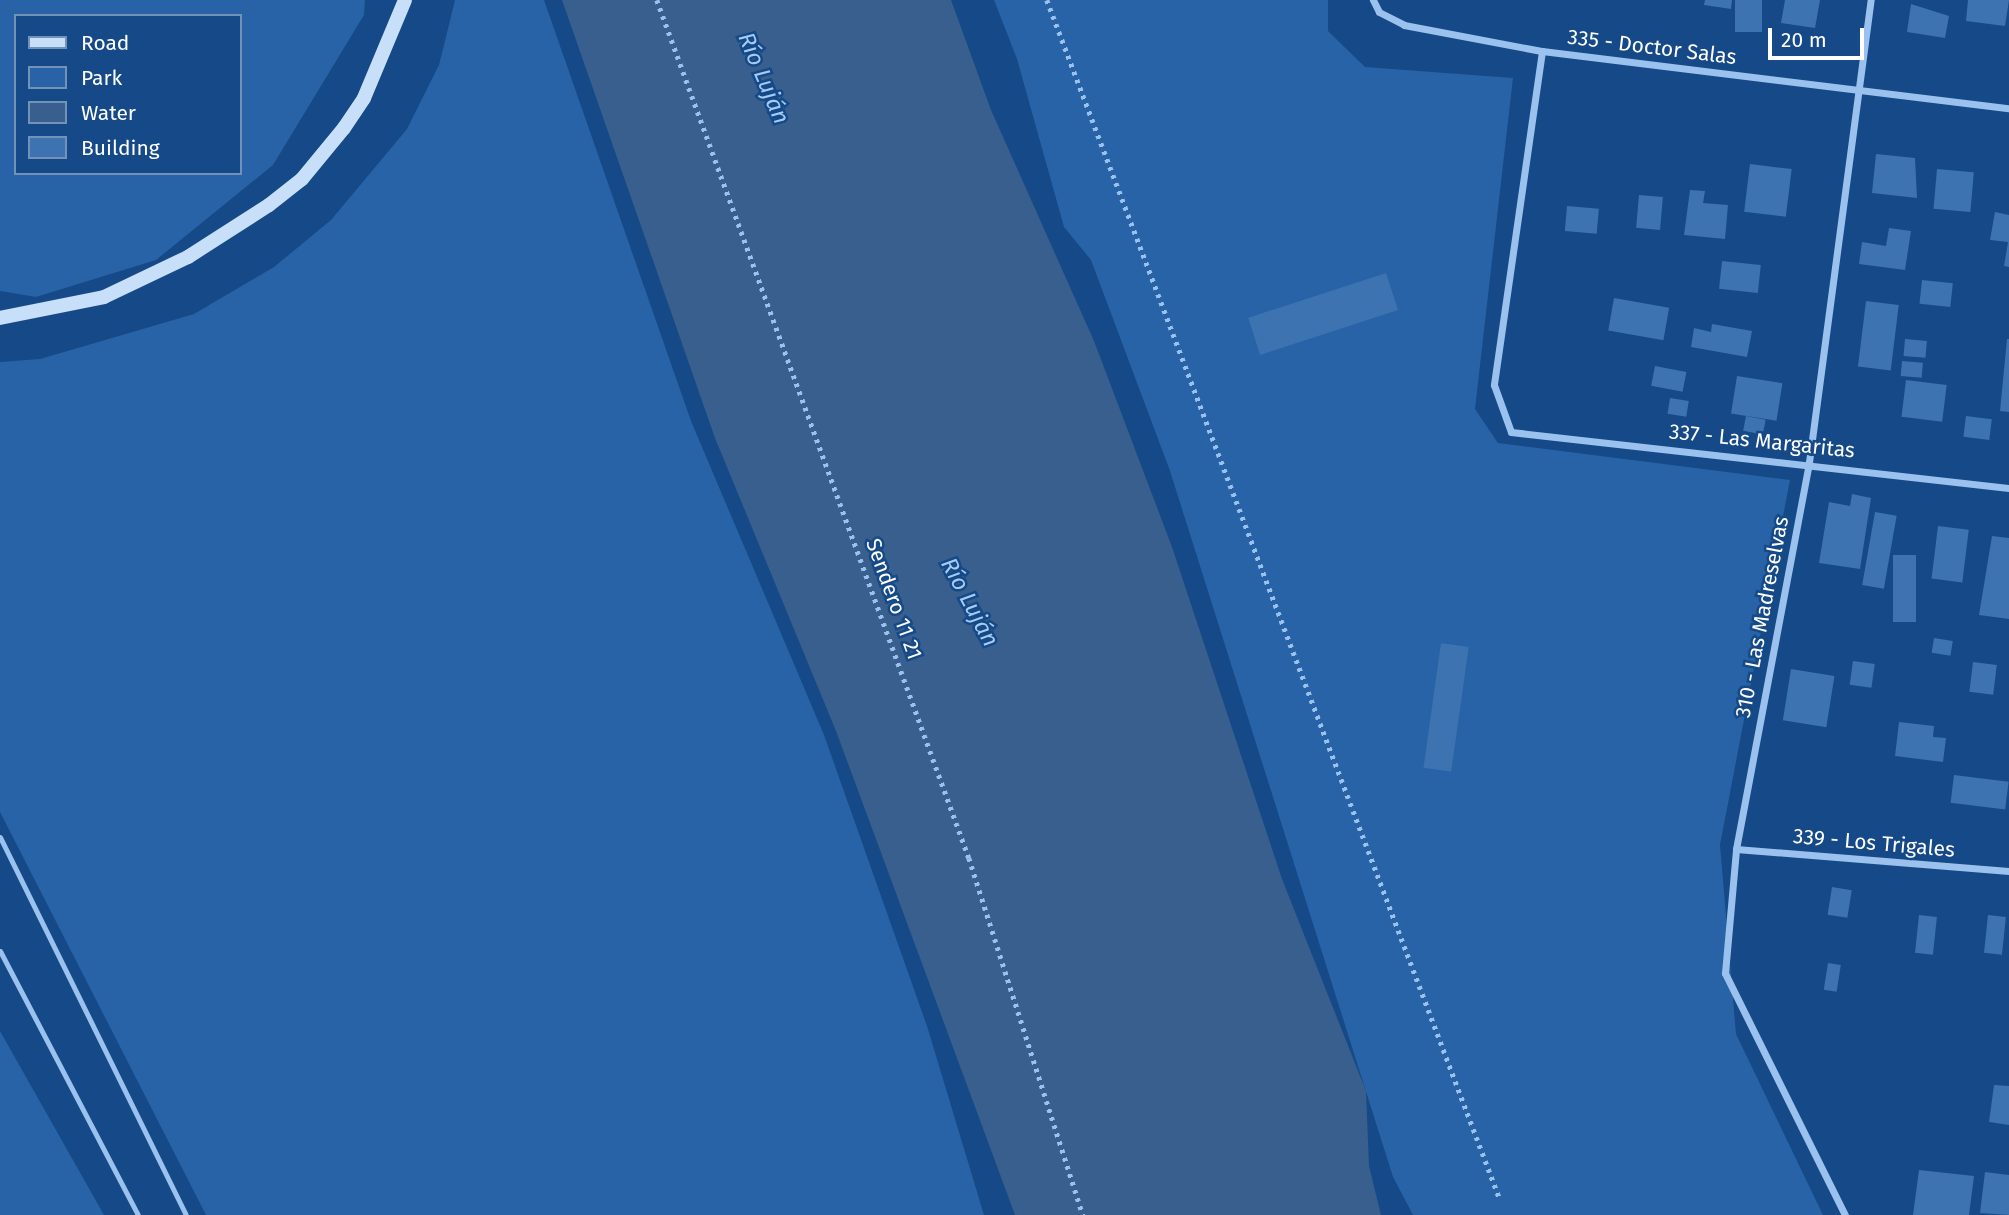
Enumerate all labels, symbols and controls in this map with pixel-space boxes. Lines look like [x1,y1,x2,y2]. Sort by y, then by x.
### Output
legend [14,14,242,175]
scale bar [1771,14,1867,58]
street label: 335 - Doctor Salas [1566,24,1738,70]
text: 20 m [1781,27,1827,53]
water label: Río Luján [732,28,796,128]
text: Road [81,30,129,56]
text: Park [81,65,122,91]
text: Water [81,100,136,126]
text: Building [81,135,160,161]
street label: 337 - Las Margaritas [1668,419,1856,463]
street label: 310 - Las Madreselvas [1730,514,1794,720]
street label: Sendero 11 21 [860,535,928,663]
water label: Río Luján [935,553,1005,651]
street label: 339 - Los Trigales [1792,823,1956,863]

